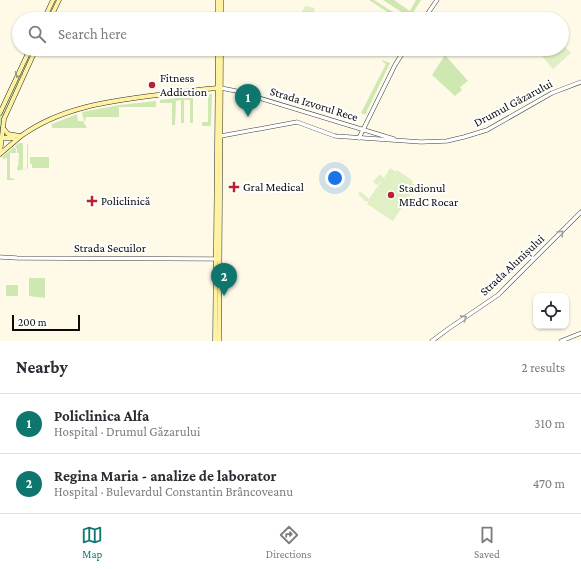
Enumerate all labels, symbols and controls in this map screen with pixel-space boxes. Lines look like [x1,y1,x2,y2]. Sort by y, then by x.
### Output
search box [12,12,569,56]
icon: search [26,23,48,45]
text: Search here [58,26,127,42]
one-way arrow [15,71,23,79]
place label: Fitness Addiction [160,71,208,99]
street label: Drumul Găzarului [471,76,555,130]
marker: Fitness Addiction [147,80,157,90]
pin: 1 [235,84,261,117]
street label: Strada Izvorul Rece [268,84,360,124]
your location [325,168,345,188]
place label: Gral Medical [243,180,304,194]
marker: Gral Medical [228,181,240,193]
place label: Stadionul MEdC Rocar [399,181,459,209]
marker: Stadionul MEdC Rocar [386,190,396,200]
place label: Policlinică [101,194,151,208]
marker: Policlinică [86,195,98,207]
one-way arrow [556,230,564,238]
street label: Strada Alunișului [477,232,548,299]
street label: Strada Secuilor [74,241,147,255]
pin: 2 [211,263,237,296]
map controls [533,293,569,329]
button: locate [533,293,569,329]
scale bar [12,313,80,332]
one-way arrow [460,315,467,323]
text: 200 m [18,316,47,328]
text: Nearby [16,358,68,377]
text: 2 results [522,360,565,375]
text: Policlinica Alfa [54,408,149,424]
text: 1 [27,416,31,431]
text: 310 m [534,416,565,431]
text: Hospital · Drumul Găzarului [54,424,200,439]
text: Regina Maria - analize de laborator [54,468,277,484]
text: 2 [26,476,32,491]
text: 470 m [533,476,565,491]
text: Hospital · Bulevardul Constantin Brâncoveanu [54,484,293,499]
tab: Map [81,524,103,560]
tab: Directions [266,524,311,560]
tab: Saved [474,524,500,560]

